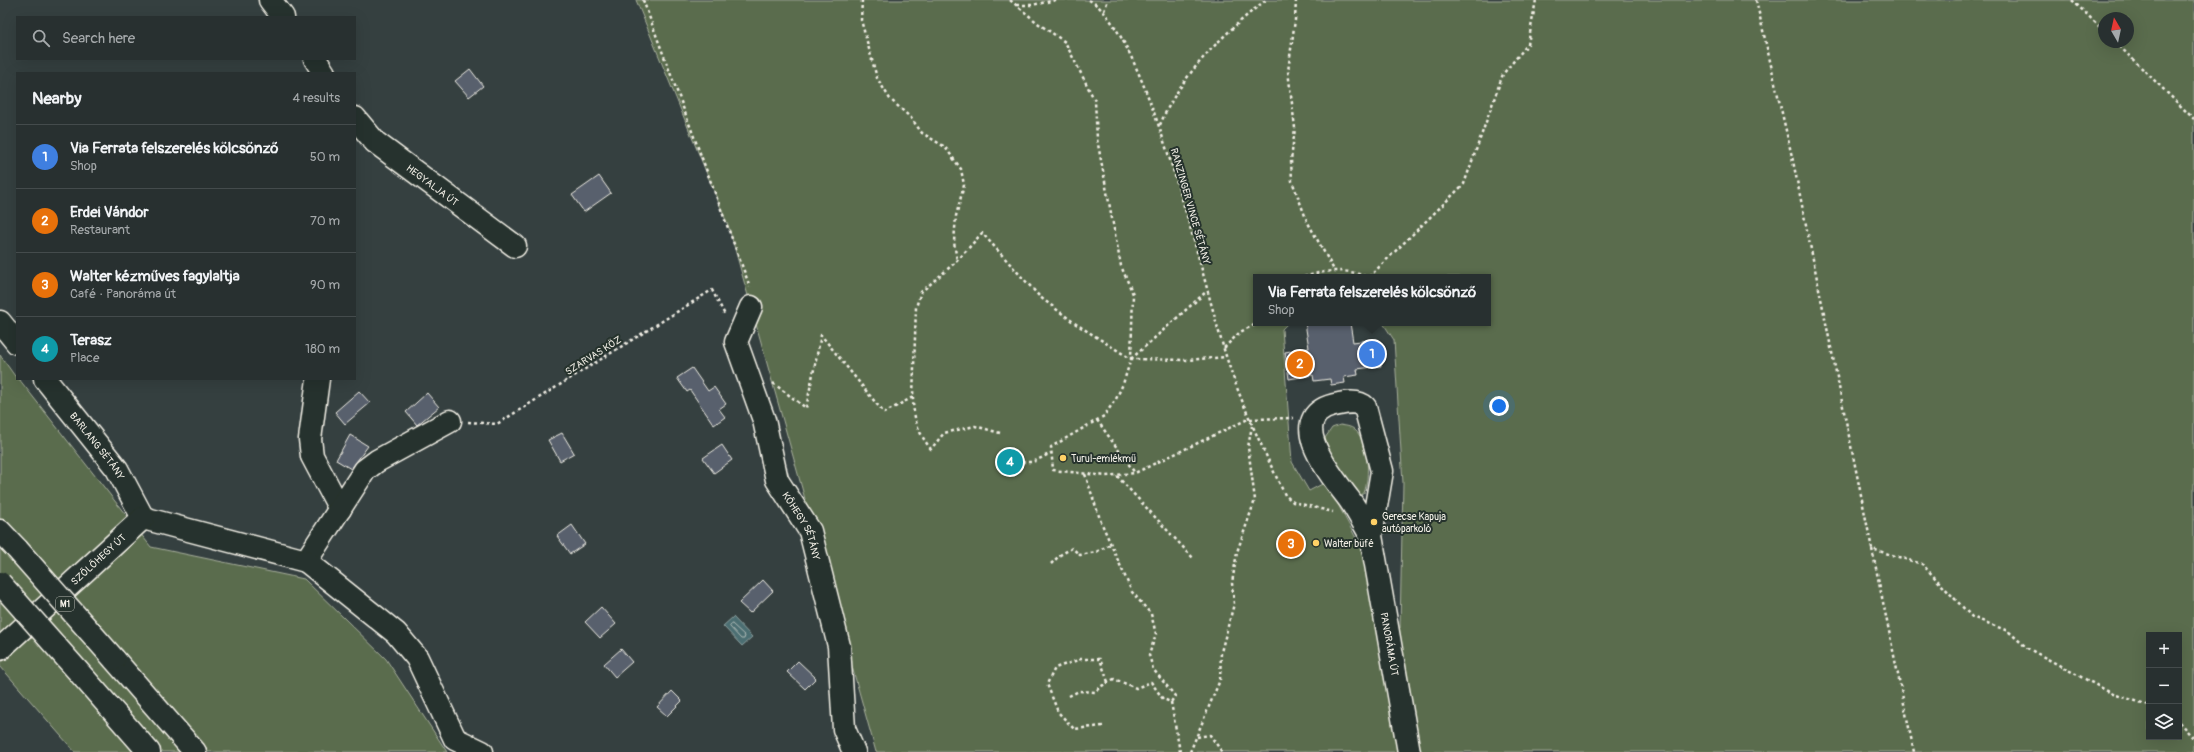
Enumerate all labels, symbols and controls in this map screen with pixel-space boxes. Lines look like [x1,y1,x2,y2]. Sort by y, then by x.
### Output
north arrow [2098,12,2134,48]
search box [16,16,356,60]
icon: search [30,27,52,49]
text: Search here [62,29,135,48]
text: Nearby [32,88,81,109]
text: 4 results [293,90,340,106]
text: Via Ferrata felszerelés kölcsönző [70,139,278,158]
street label: RANZINGER VINCE SÉTÁNY [1168,146,1213,266]
text: 1 [42,149,48,165]
text: 50 m [310,149,340,165]
text: Shop [70,158,97,174]
street label: HEGYALJA ÚT [404,162,461,209]
text: Erdei Vándor [70,203,149,222]
text: 2 [41,213,49,229]
text: 70 m [310,213,340,229]
text: Restaurant [70,222,130,238]
text: Walter kézműves fagylaltja [70,267,240,286]
popup [1253,274,1491,326]
text: 3 [41,277,49,293]
text: 90 m [310,277,340,293]
text: Via Ferrata felszerelés kölcsönző [1268,283,1476,302]
text: Café · Panoráma út [70,286,176,302]
text: Shop [1268,302,1295,318]
text: Terasz [70,331,112,350]
street label: SZARVAS KÖZ [563,333,624,378]
pin: 1 [1359,339,1385,369]
text: 4 [41,341,49,357]
text: 180 m [305,341,340,357]
pin: 2 [1287,349,1313,379]
text: Place [70,350,99,366]
your location [1489,396,1509,416]
street label: BARLANG SÉTÁNY [67,410,127,482]
pin: 4 [997,447,1023,477]
marker: Turul-emlékmű [1058,453,1068,463]
place label: Turul-emlékmű [1071,453,1136,465]
street label: KŐHEGY SÉTÁNY [779,490,822,562]
place label: Gerecse Kapuja autóparkoló [1382,511,1446,535]
marker: Gerecse Kapuja autóparkoló [1369,517,1379,527]
pin: 3 [1278,529,1304,559]
street label: SZŐLŐHEGY ÚT [69,531,129,588]
marker: Walter büfé [1311,538,1321,548]
place label: Walter büfé [1324,538,1374,550]
road number: M1 [56,597,74,611]
street label: PANORÁMA ÚT [1378,611,1401,678]
map controls [2146,632,2182,740]
button: + [2146,632,2182,668]
button: − [2146,668,2182,704]
button: layers [2146,704,2182,740]

